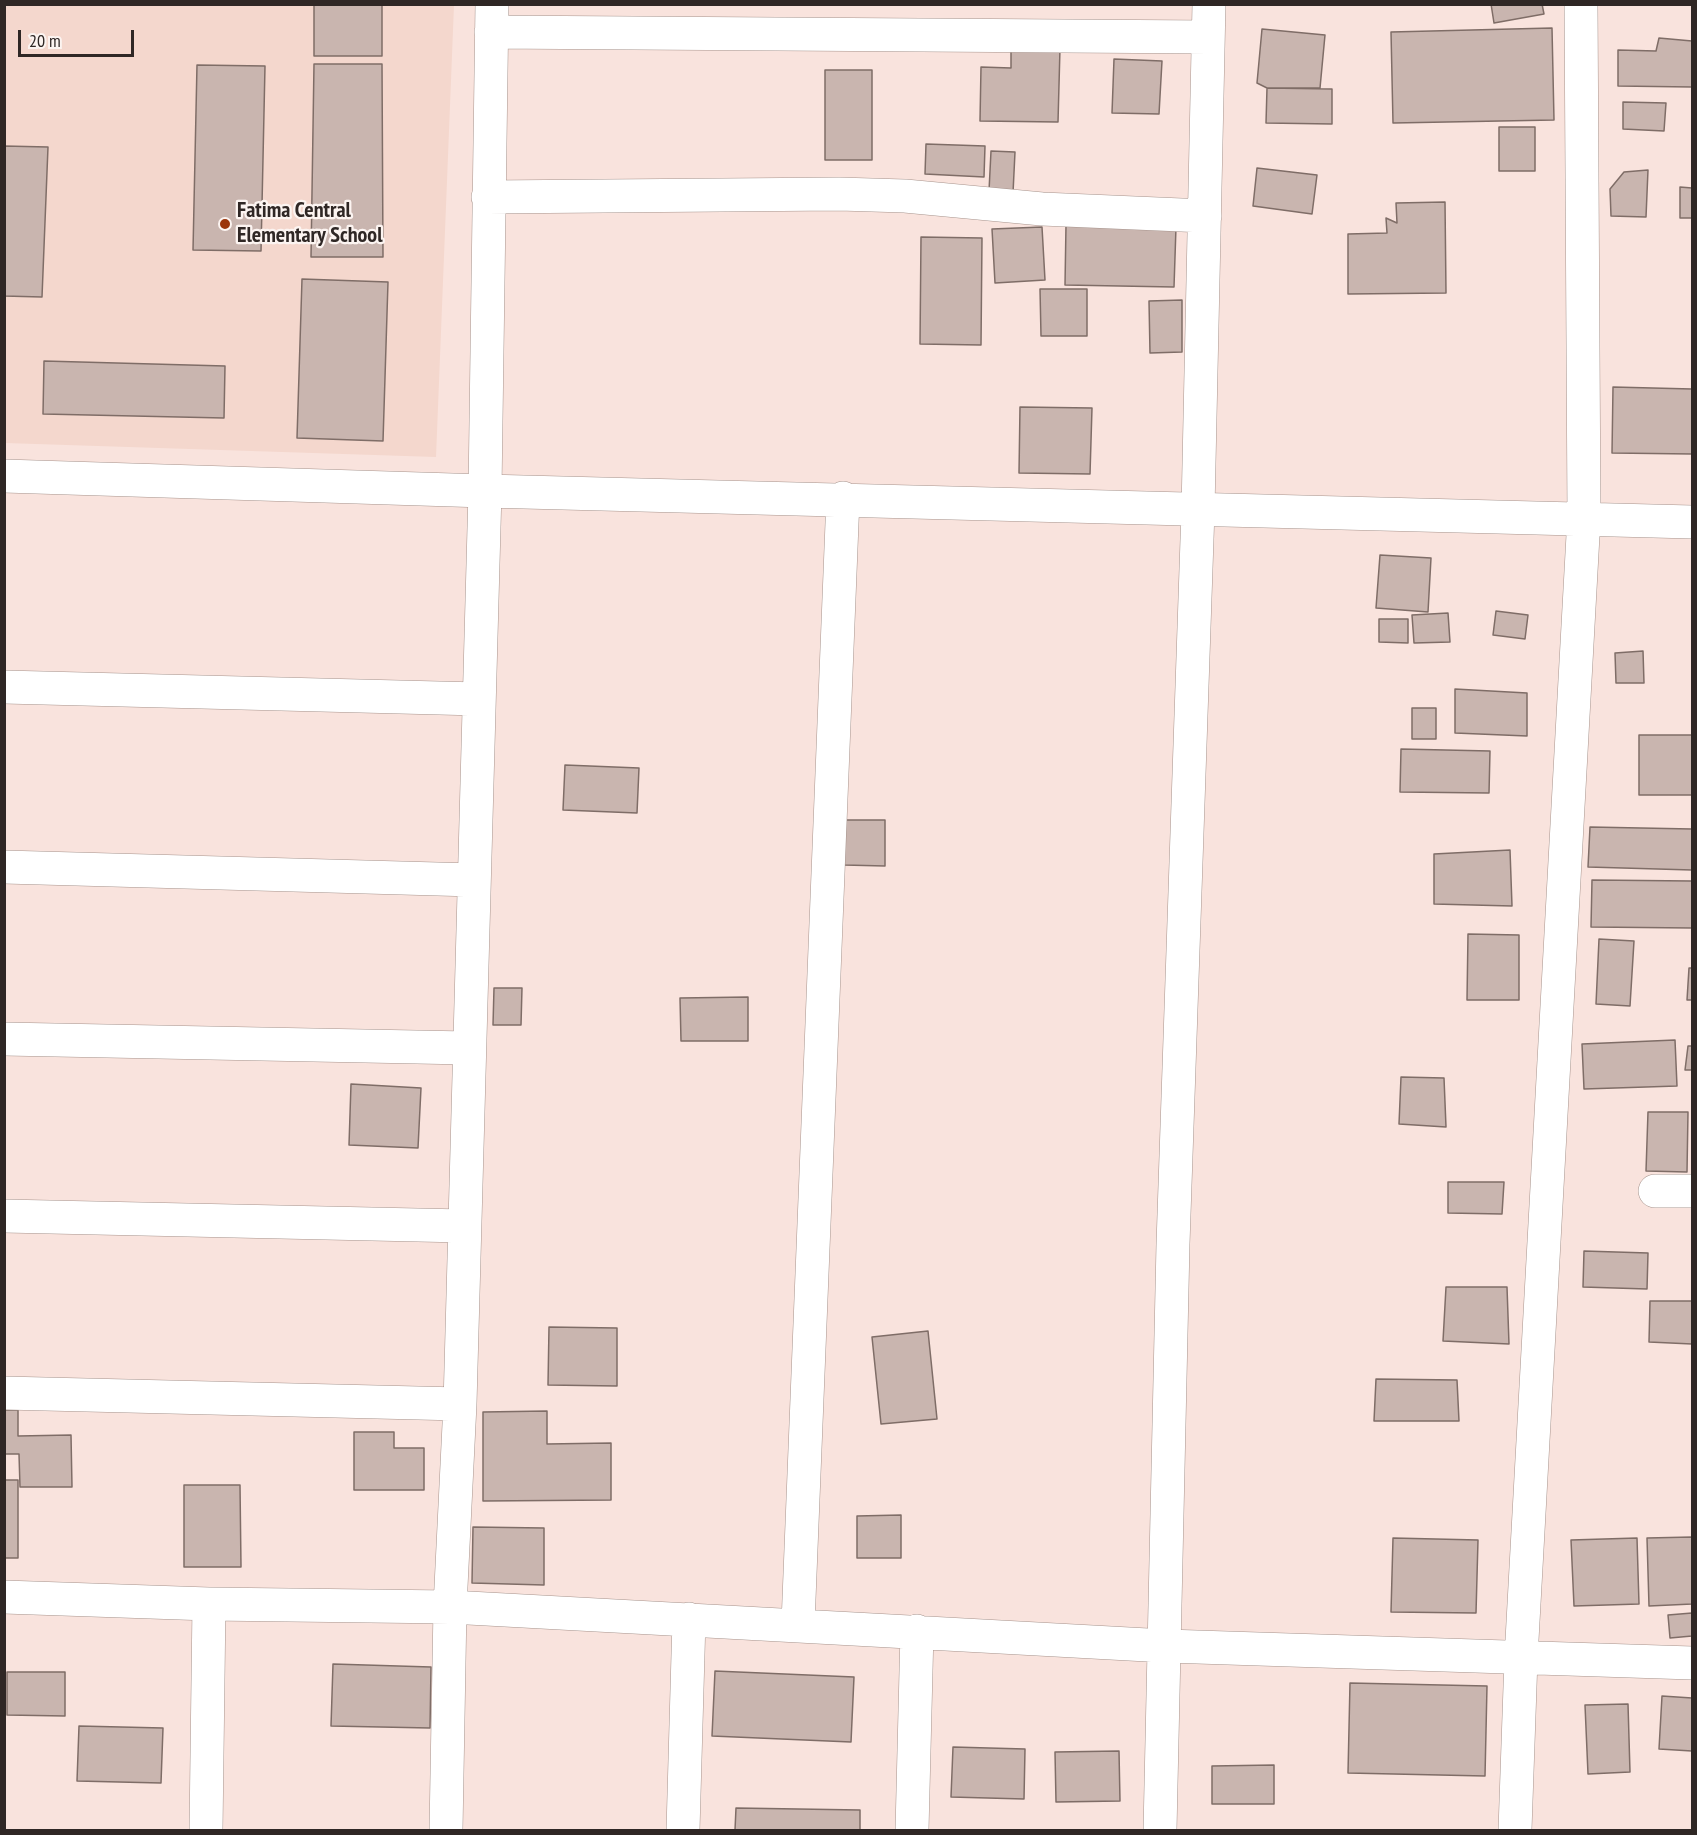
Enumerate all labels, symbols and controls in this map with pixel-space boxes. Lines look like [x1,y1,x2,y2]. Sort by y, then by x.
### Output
scale bar [21,18,136,56]
text: 20 m [29,29,61,52]
place label: Fatima Central Elementary School [237,198,383,249]
marker: Fatima Central Elementary School [218,217,232,231]

